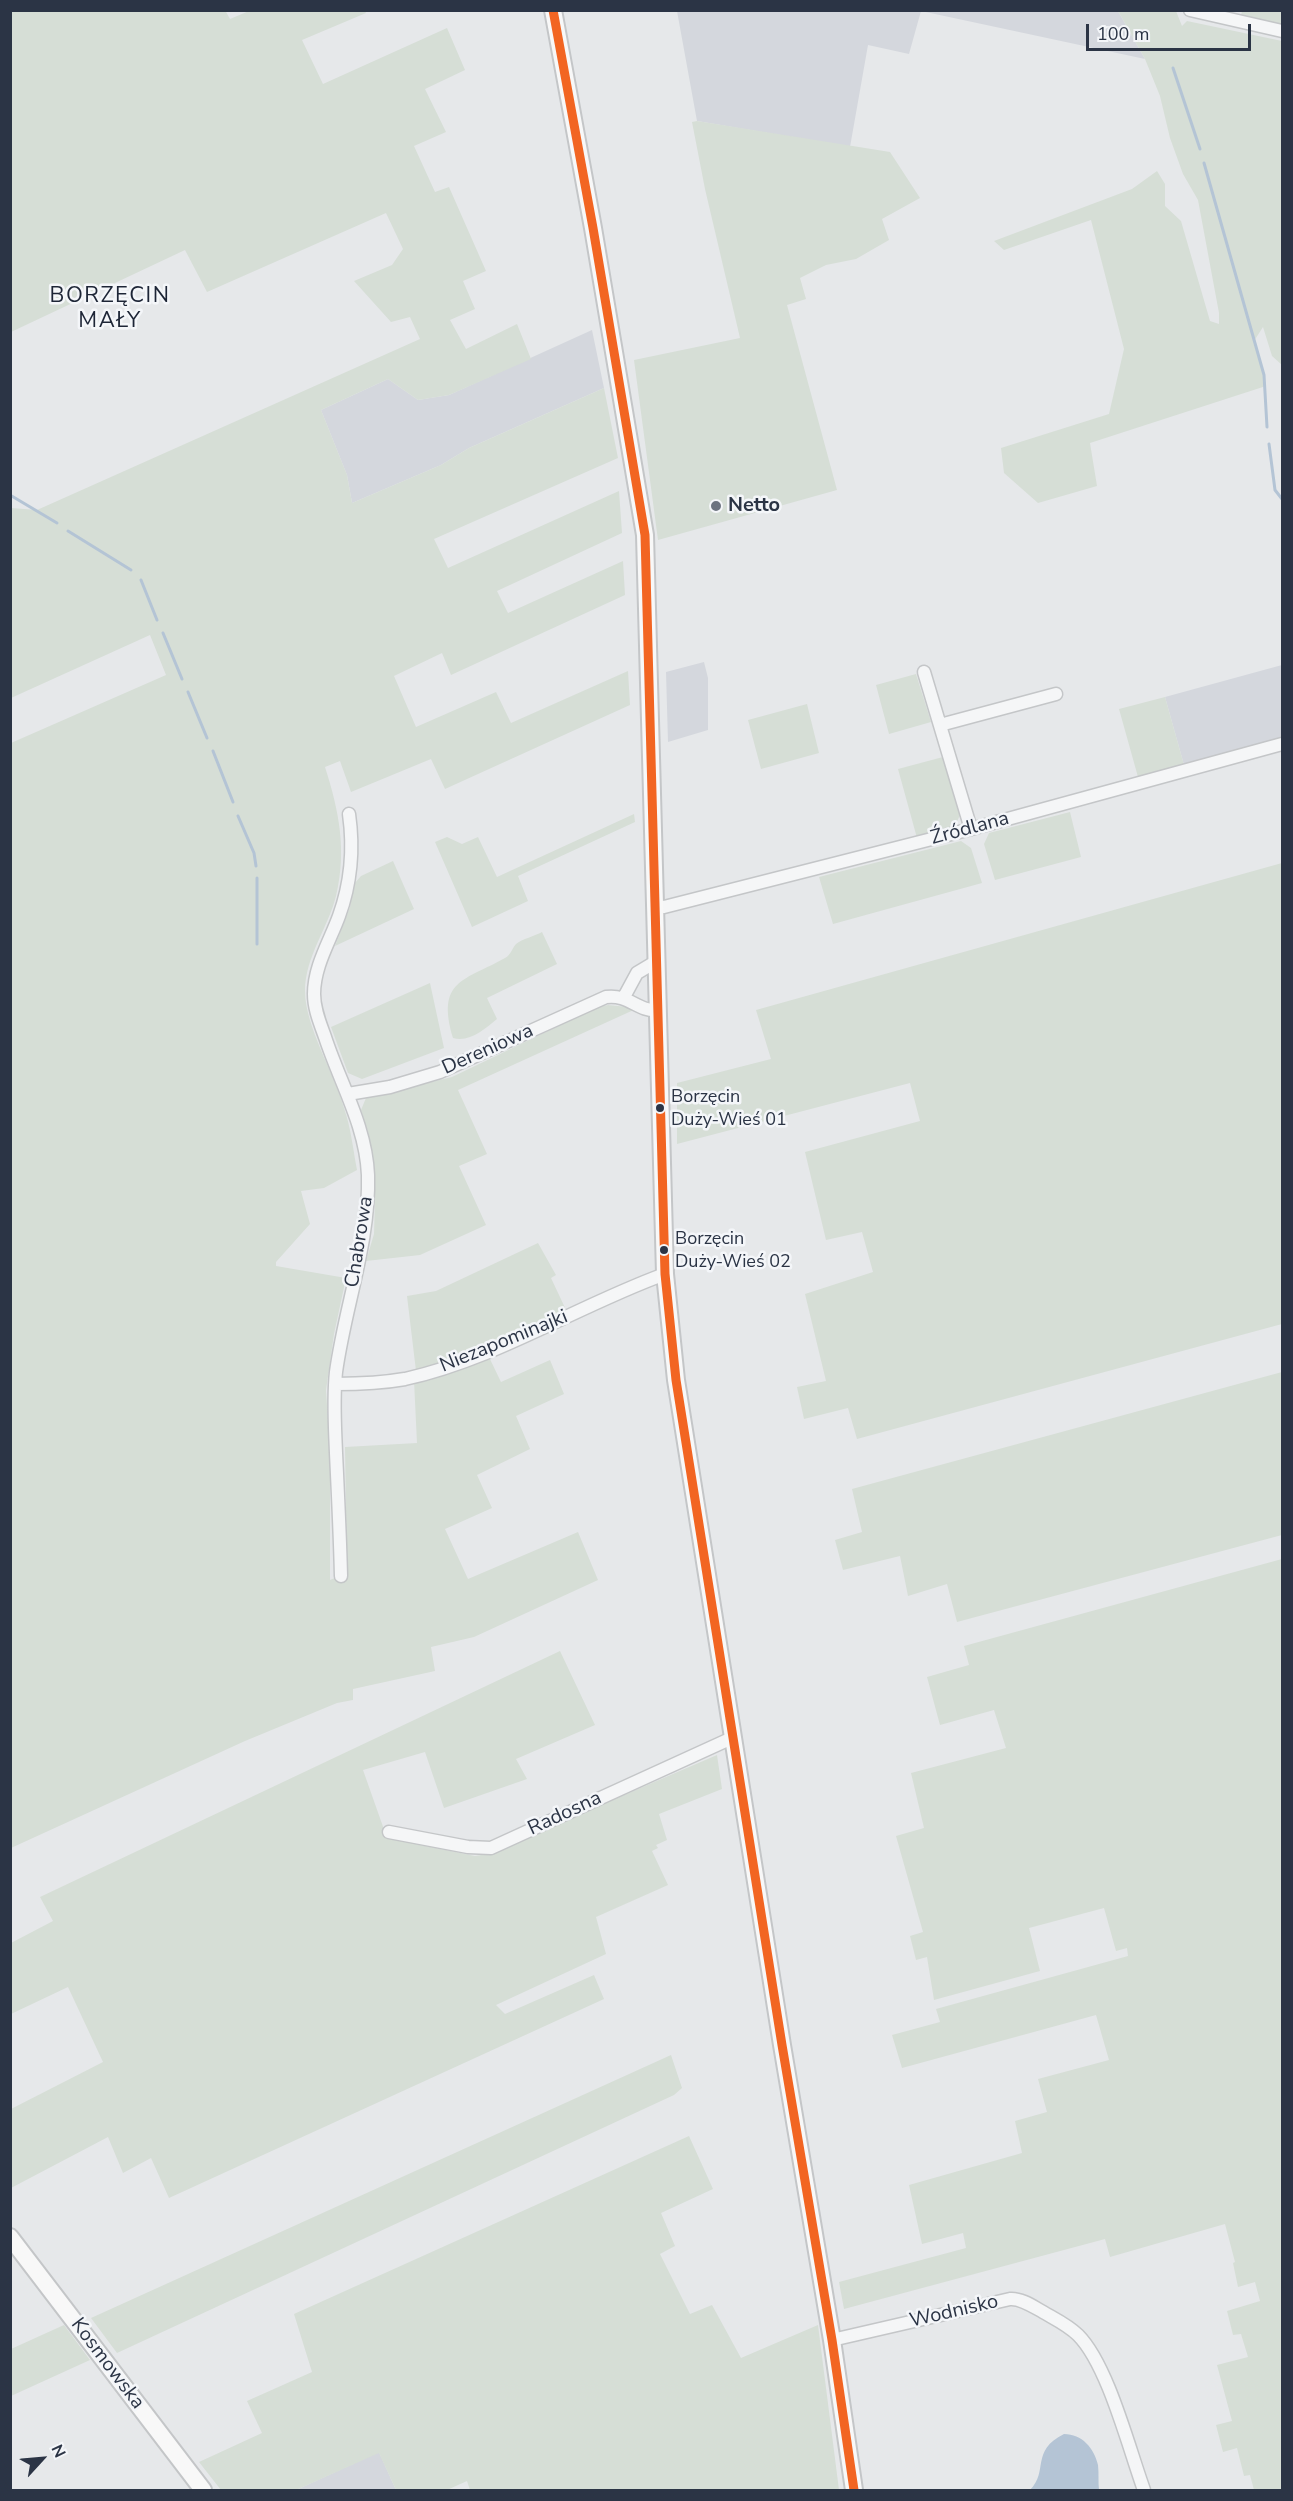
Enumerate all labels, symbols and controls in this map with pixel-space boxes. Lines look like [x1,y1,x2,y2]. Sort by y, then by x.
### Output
scale bar [1089,12,1254,50]
text: 100 m [1097,22,1149,46]
district label: BORZĘCIN MAŁY [50,284,170,336]
place label: Netto [728,494,780,518]
marker: Netto [709,499,723,513]
street label: Źródlana [928,807,1012,851]
street label: Dereniowa [439,1019,537,1081]
place label: Borzęcin Duży-Wieś 01 [671,1087,787,1130]
marker: Borzęcin Duży-Wieś 01 [654,1102,666,1114]
street label: Chabrowa [341,1195,379,1289]
place label: Borzęcin Duży-Wieś 02 [675,1229,791,1272]
marker: Borzęcin Duży-Wieś 02 [658,1244,670,1256]
street label: Niezapominajki [437,1305,571,1379]
street label: Radosna [524,1787,606,1841]
street label: Wodnisko [907,2290,1001,2334]
street label: Kosmowska [65,2314,149,2414]
north arrow [12,2429,72,2489]
text: N [46,2441,71,2461]

